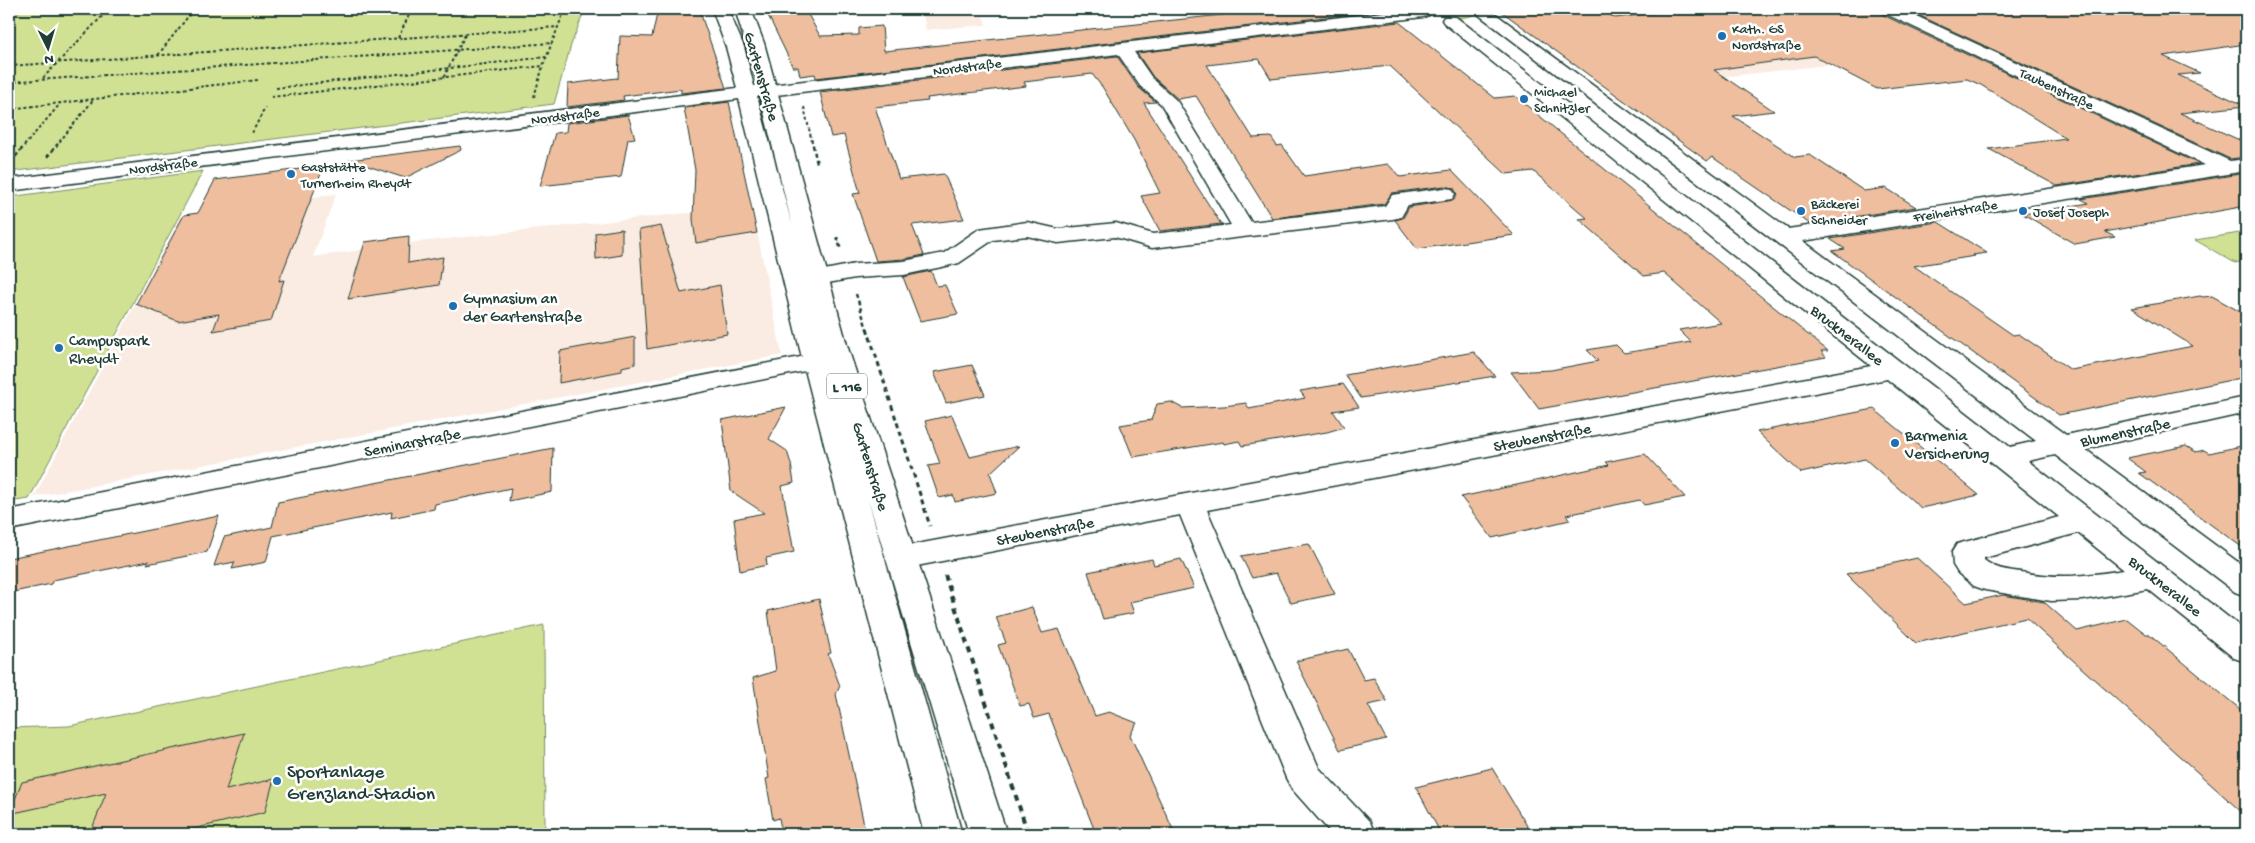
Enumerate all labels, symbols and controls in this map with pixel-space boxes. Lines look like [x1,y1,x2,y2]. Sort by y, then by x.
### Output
north arrow [22,22,72,72]
place label: Kath. GS Nordstraße [1732,22,1802,55]
street label: Gartenstraße [738,30,782,125]
marker: Kath. GS Nordstraße [1716,30,1728,42]
text: N [44,50,54,67]
street label: Nordstraße [932,56,1003,81]
street label: Taubenstraße [2015,65,2097,115]
place label: Michael Schnitzler [1534,85,1591,118]
marker: Michael Schnitzler [1518,93,1530,105]
street label: Nordstraße [530,105,601,130]
street label: Nordstraße [128,155,199,180]
place label: Gaststätte Turnerheim Rheydt [300,160,412,193]
marker: Gaststätte Turnerheim Rheydt [285,168,297,180]
place label: Bäckerei Schneider [1810,197,1868,230]
street label: Freiheitstraße [1911,197,2000,228]
marker: Bäckerei Schneider [1795,205,1807,217]
marker: Josef Joseph [2017,205,2029,217]
place label: Josef Joseph [2033,205,2110,222]
place label: Gymnasium an der Gartenstraße [463,291,583,328]
marker: Gymnasium an der Gartenstraße [447,300,459,312]
street label: Brucknerallee [1805,302,1887,372]
place label: Campuspark Rheydt [69,333,151,370]
marker: Campuspark Rheydt [53,342,65,354]
road number: L 116 [827,374,867,398]
street label: Blumenstraße [2078,415,2173,453]
street label: Gartenstraße [846,420,891,514]
street label: Steubenstraße [1492,421,1594,458]
street label: Seminarstraße [363,426,463,463]
place label: Barmenia Versicherung [1904,428,1989,465]
marker: Barmenia Versicherung [1889,437,1901,449]
street label: Steubenstraße [995,515,1097,552]
street label: Brucknerallee [2123,553,2205,623]
place label: Sportanlage Grenzland-Stadion [287,762,435,807]
marker: Sportanlage Grenzland-Stadion [271,775,283,787]

